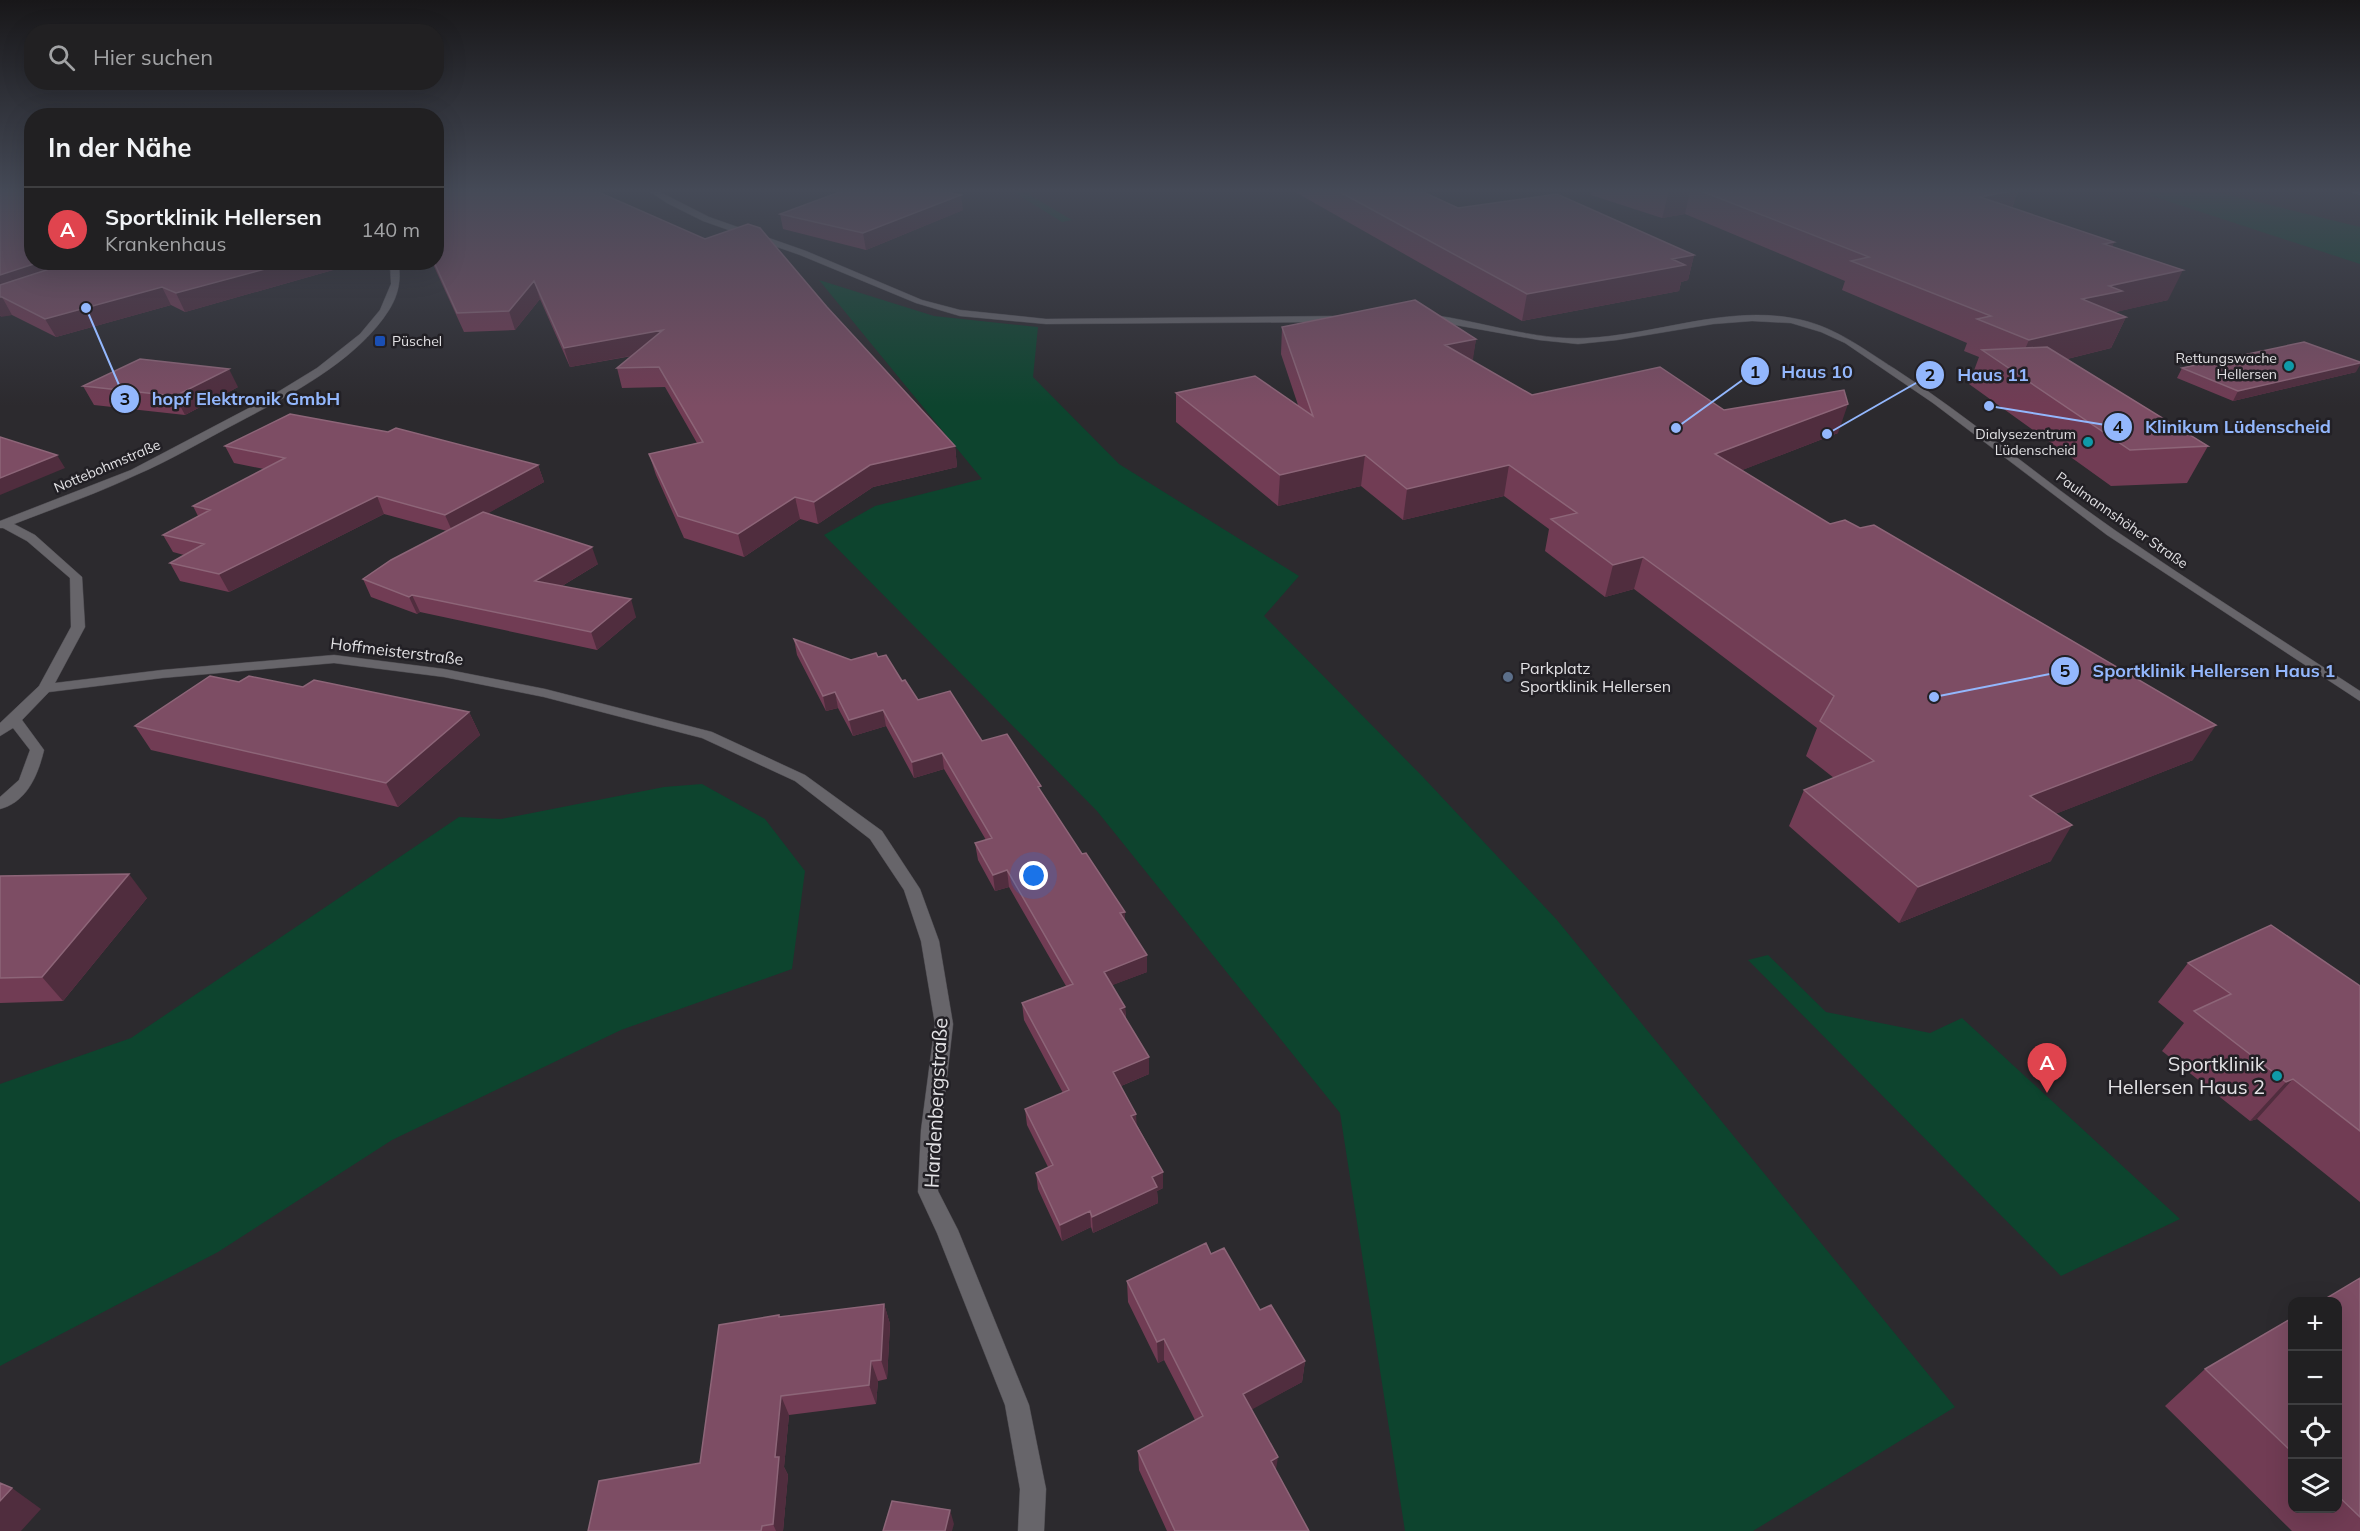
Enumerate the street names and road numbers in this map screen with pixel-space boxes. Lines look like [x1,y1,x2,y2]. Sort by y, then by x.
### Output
street label: Nottebohmstraße [51,435,163,497]
street label: Paulmannshöher Straße [2053,468,2191,572]
street label: Hoffmeisterstraße [329,633,465,669]
street label: Hardenbergstraße [919,1017,952,1189]

